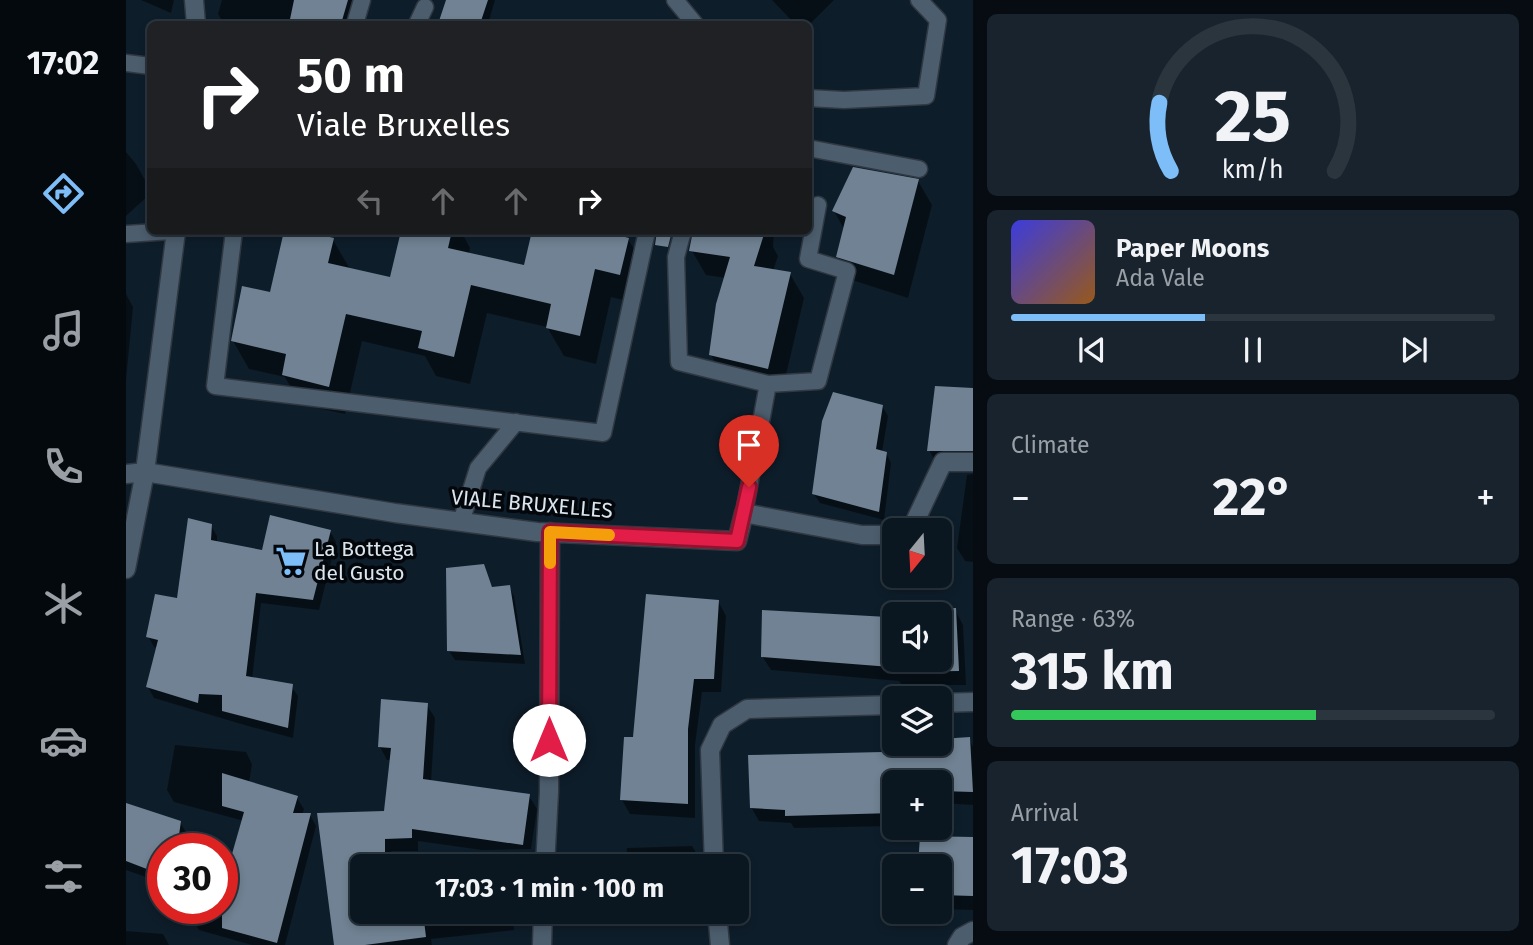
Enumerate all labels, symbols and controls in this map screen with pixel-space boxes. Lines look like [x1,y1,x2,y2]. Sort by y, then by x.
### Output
text: 17:02 [27,44,99,82]
text: 50 m [297,46,405,105]
icon: right [182,49,273,140]
text: 25 [1215,73,1291,160]
text: Viale Bruxelles [297,106,510,144]
text: km/h [1222,155,1284,185]
icon: directions [39,169,88,218]
icon: left [351,182,389,220]
icon: ahead [424,182,462,220]
icon: ahead [497,182,535,220]
icon: right [570,182,608,220]
text: Paper Moons [1116,233,1269,264]
text: Ada Vale [1116,264,1205,292]
icon: music [39,306,88,355]
icon: previous [1073,331,1111,369]
icon: pause [1234,331,1272,369]
icon: next [1395,331,1433,369]
pin [719,415,779,487]
icon: arrive [730,426,768,464]
text: Climate [1011,431,1090,459]
icon: phone [39,442,88,491]
text: 22° [1213,466,1293,529]
text: − [1011,475,1030,521]
text: + [1476,475,1495,521]
street label: VIALE BRUXELLES [450,484,614,524]
north arrow [882,518,952,588]
map controls [882,518,952,924]
place label: La Bottega del Gusto [314,536,415,586]
supermarket icon: La Bottega del Gusto [274,544,308,578]
icon: climate [39,579,88,628]
button: sound [882,602,952,672]
text: Range · 63% [1011,605,1135,633]
text: 315 km [1011,640,1174,703]
button: layers [882,686,952,756]
position arrow [512,703,586,777]
icon: car [39,716,88,765]
button: + [882,770,952,840]
text: Arrival [1011,799,1078,827]
speed limit sign: 30 [147,833,238,924]
text: 17:03 [1011,834,1129,897]
icon: filters [39,852,88,901]
button: − [882,854,952,924]
text: 17:03 · 1 min · 100 m [435,873,664,904]

